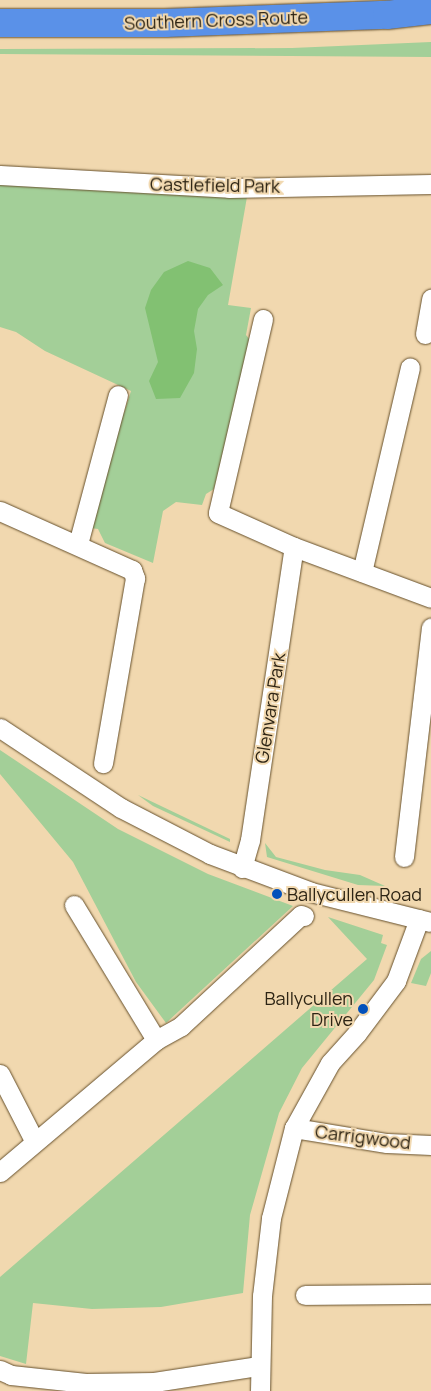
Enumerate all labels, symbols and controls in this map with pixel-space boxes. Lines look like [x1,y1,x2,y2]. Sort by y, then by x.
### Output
street label: Southern Cross Route [124,6,308,34]
street label: Castlefield Park [150,173,280,197]
street label: Glenvara Park [251,651,289,765]
place label: Ballycullen Road [287,883,422,905]
marker: Ballycullen Road [271,888,283,900]
place label: Ballycullen Drive [264,988,353,1030]
marker: Ballycullen Drive [357,1003,369,1015]
street label: Carrigwood [314,1120,412,1154]

